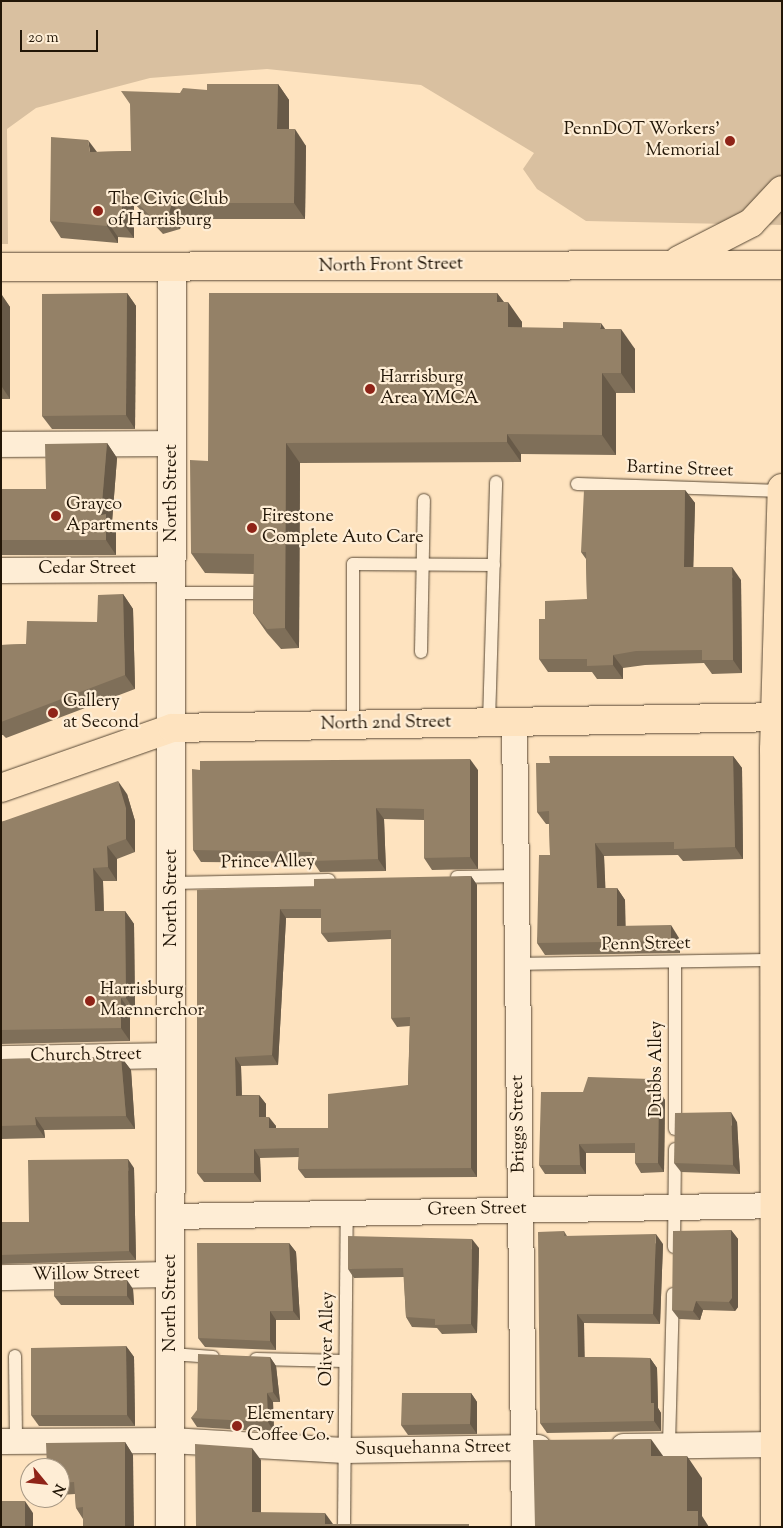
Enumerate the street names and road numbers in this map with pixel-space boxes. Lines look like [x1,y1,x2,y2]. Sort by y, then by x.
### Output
street label: North Front Street [319,254,463,278]
street label: North Street [161,444,183,542]
street label: Bartine Street [626,457,734,483]
street label: Cedar Street [38,558,136,580]
street label: North 2nd Street [321,712,451,736]
street label: North Street [161,849,183,947]
street label: Prince Alley [221,851,315,875]
street label: Penn Street [601,933,691,957]
street label: Dubbs Alley [646,1021,668,1117]
street label: Church Street [30,1044,142,1068]
street label: Briggs Street [507,1075,531,1173]
street label: Green Street [427,1198,527,1222]
street label: North Street [160,1254,182,1352]
street label: Willow Street [32,1263,140,1287]
street label: Oliver Alley [316,1291,340,1387]
street label: Susquehanna Street [355,1437,511,1461]

